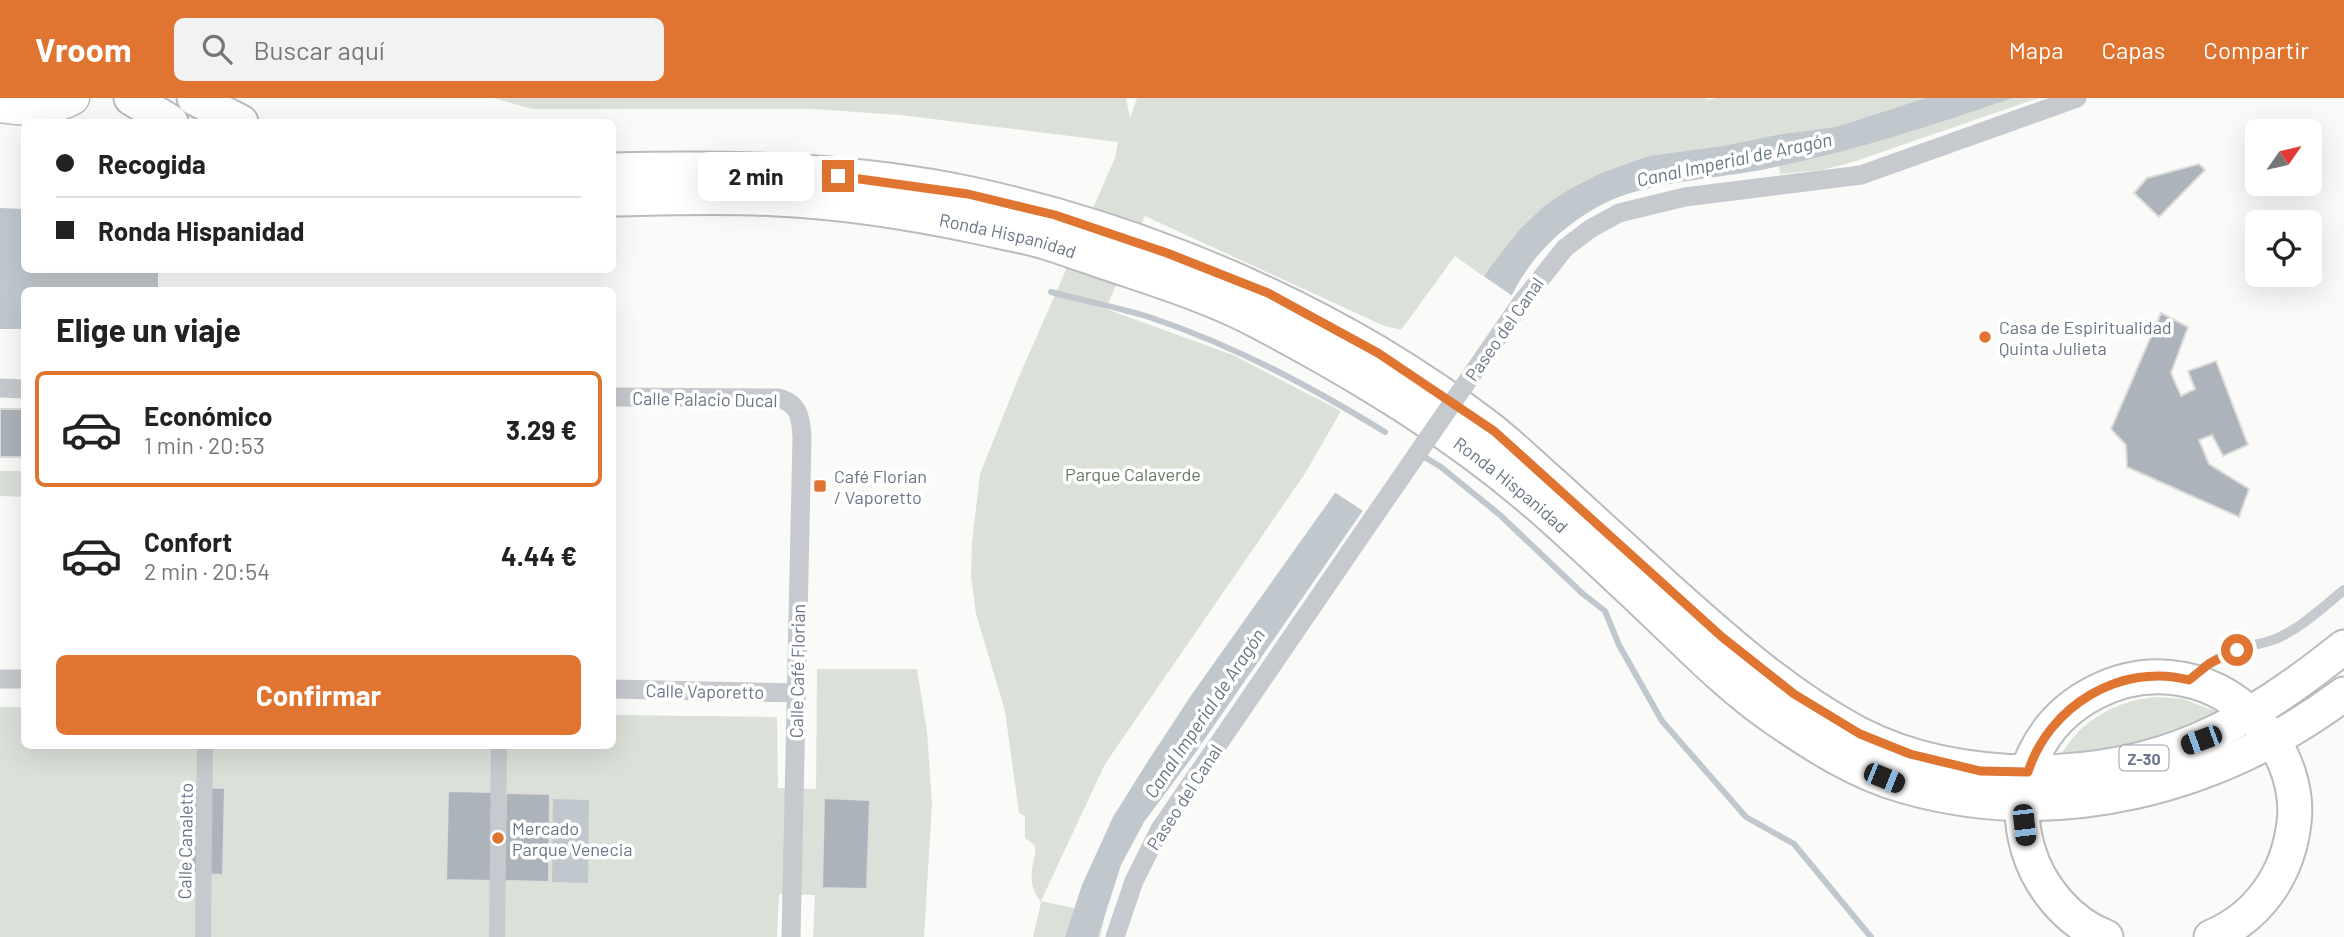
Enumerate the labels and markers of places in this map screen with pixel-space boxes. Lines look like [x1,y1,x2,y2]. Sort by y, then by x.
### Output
place label: Casa de Espiritualidad Quinta Julieta [1999,316,2172,359]
marker: Casa de Espiritualidad Quinta Julieta [1977,329,1993,345]
place label: Café Florian / Vaporetto [834,465,927,508]
marker: Café Florian / Vaporetto [812,478,828,494]
place label: Mercado Parque Venecia [512,817,633,860]
marker: Mercado Parque Venecia [490,830,506,846]

